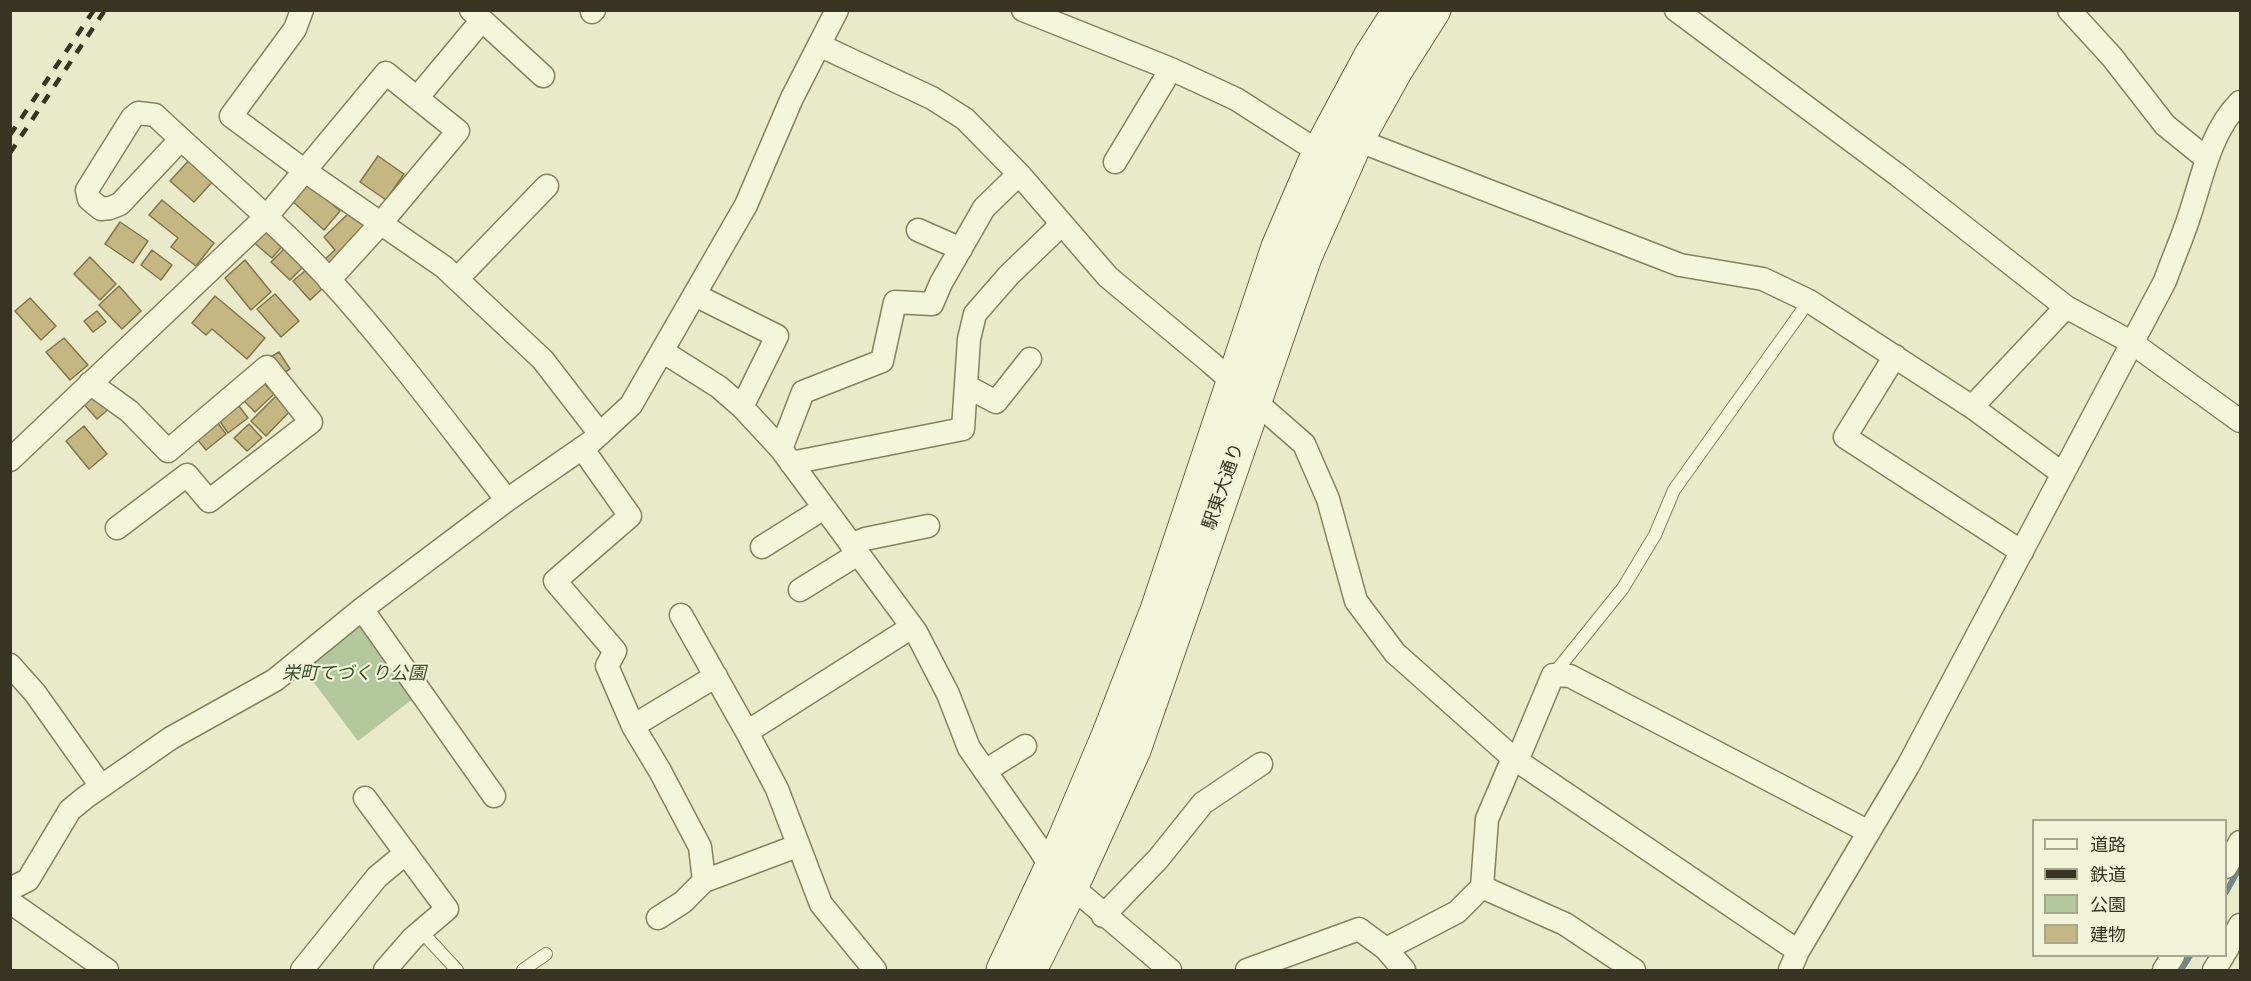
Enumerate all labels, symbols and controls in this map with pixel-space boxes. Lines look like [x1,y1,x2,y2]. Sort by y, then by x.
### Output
street label: 駅東大通り [1200,441,1250,533]
park label: 栄町てづくり公園 [282,664,426,686]
legend [2032,819,2227,957]
text: 道路 [2090,832,2126,859]
text: 鉄道 [2090,862,2126,889]
text: 公園 [2090,892,2126,919]
text: 建物 [2090,922,2126,949]

